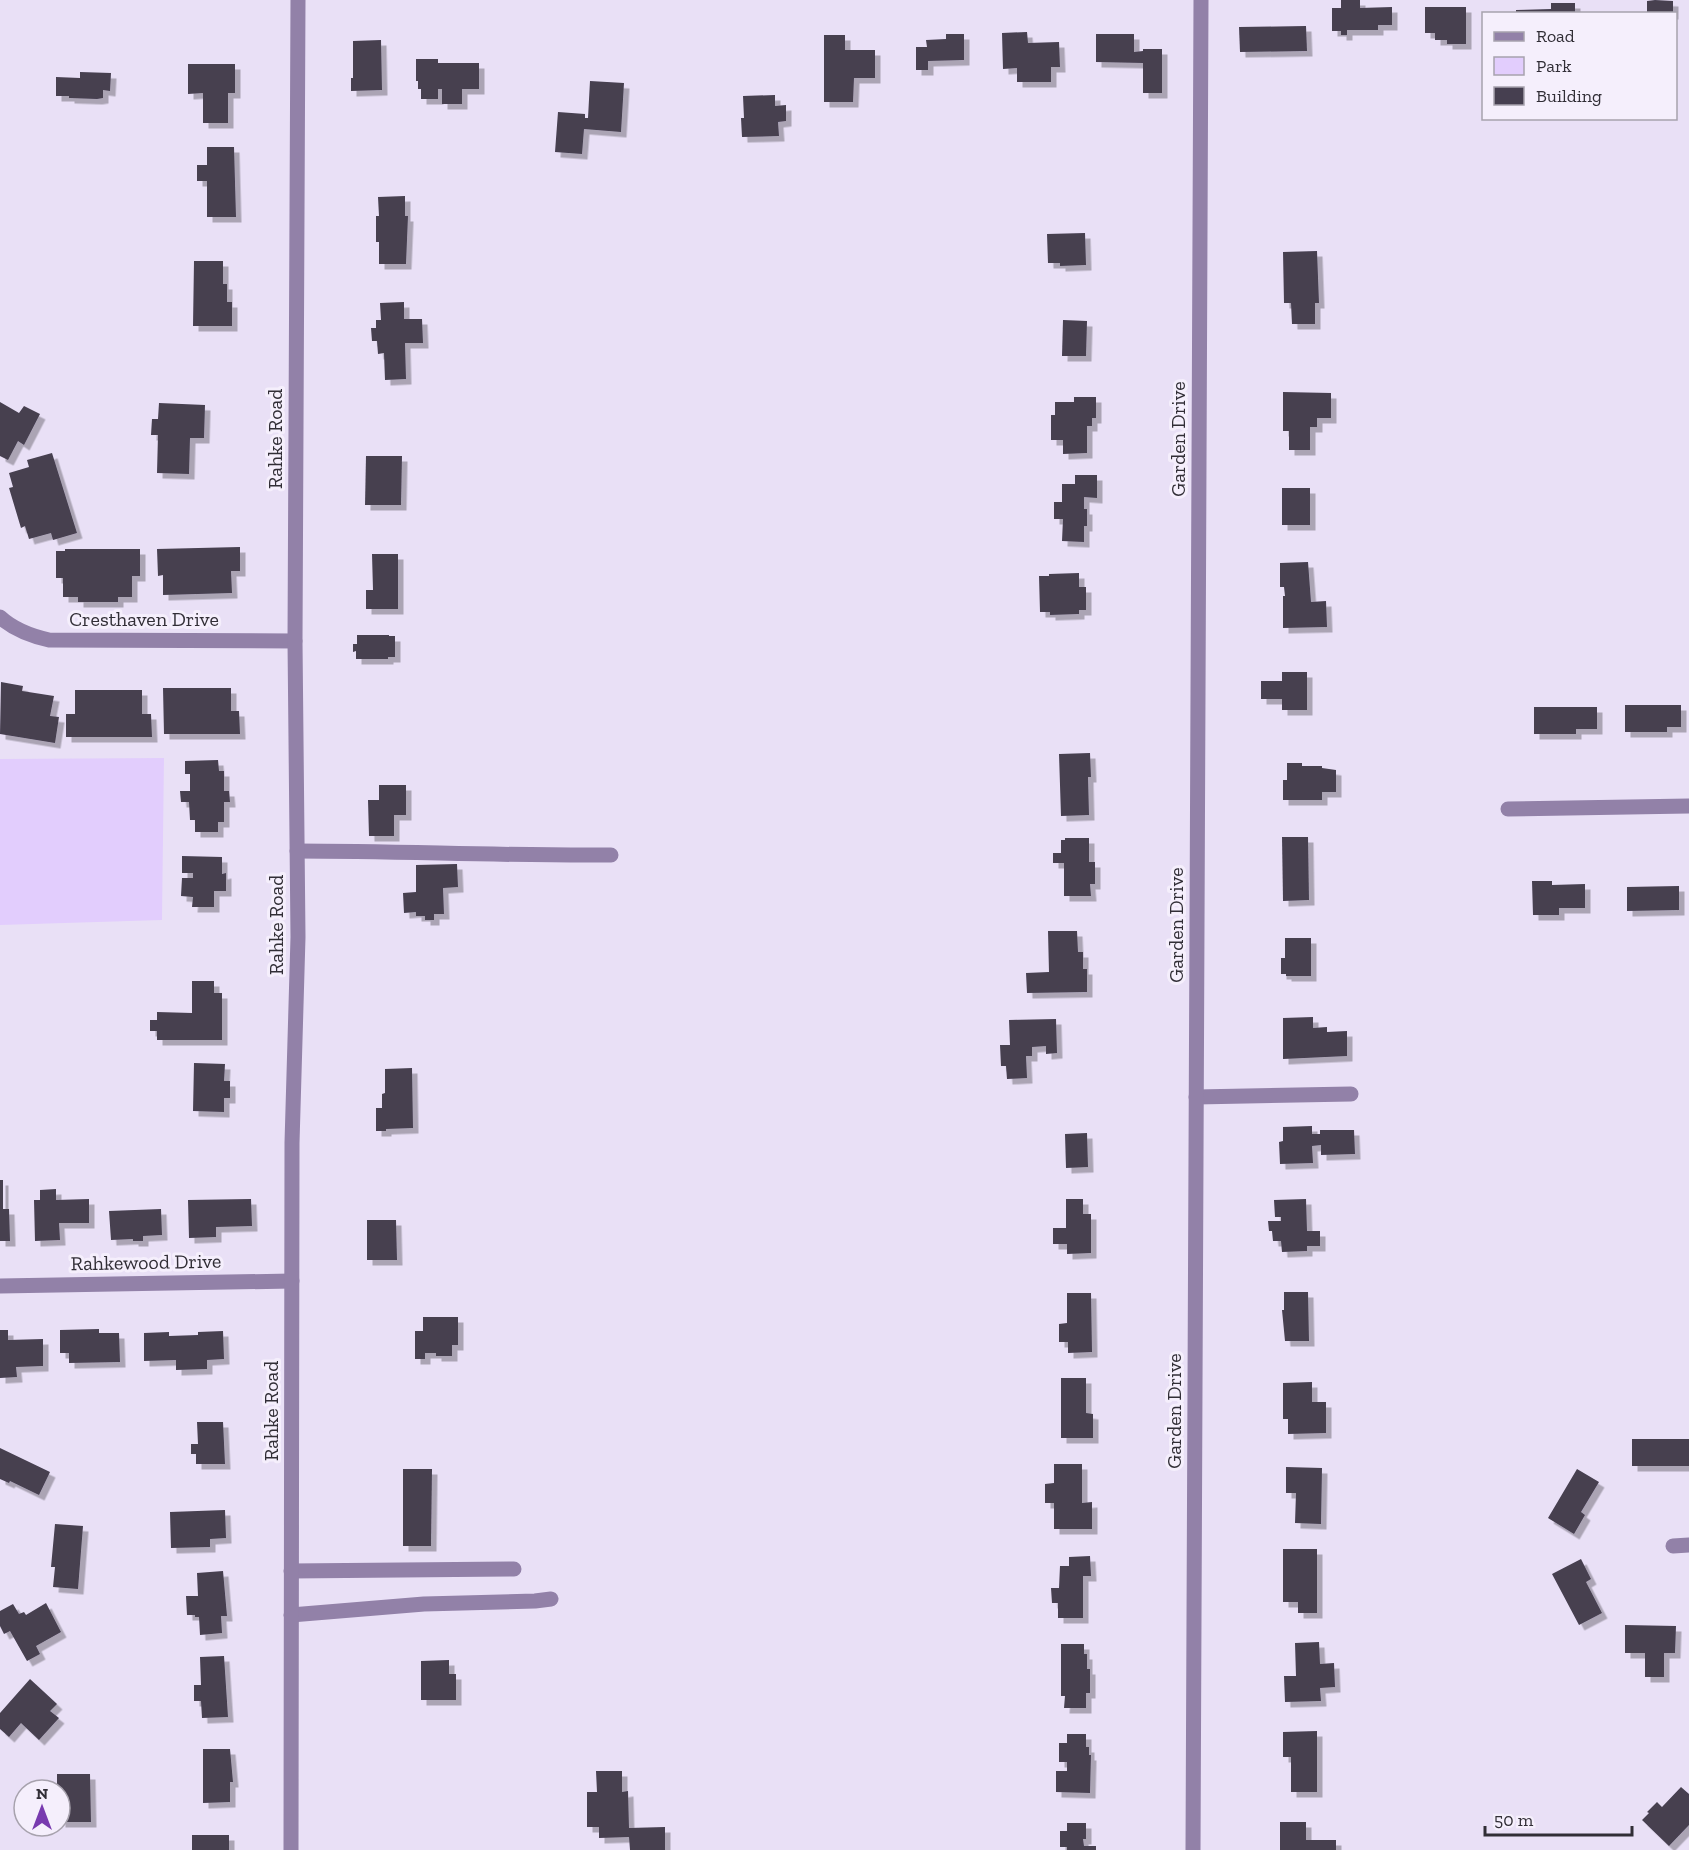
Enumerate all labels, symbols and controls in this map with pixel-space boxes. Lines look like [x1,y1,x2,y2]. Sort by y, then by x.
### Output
legend [1482,12,1677,120]
text: Road [1536,25,1575,47]
text: Park [1536,55,1572,77]
text: Building [1536,85,1602,107]
street label: Garden Drive [1166,381,1190,497]
street label: Rahke Road [263,389,287,489]
street label: Cresthaven Drive [69,607,219,631]
street label: Garden Drive [1164,867,1188,983]
street label: Rahke Road [264,875,288,975]
street label: Rahkewood Drive [70,1249,222,1275]
street label: Garden Drive [1162,1353,1186,1469]
street label: Rahke Road [259,1361,283,1461]
north arrow [12,1778,72,1838]
text: N [36,1784,48,1803]
scale bar [1485,1799,1632,1837]
text: 50 m [1494,1809,1534,1831]

